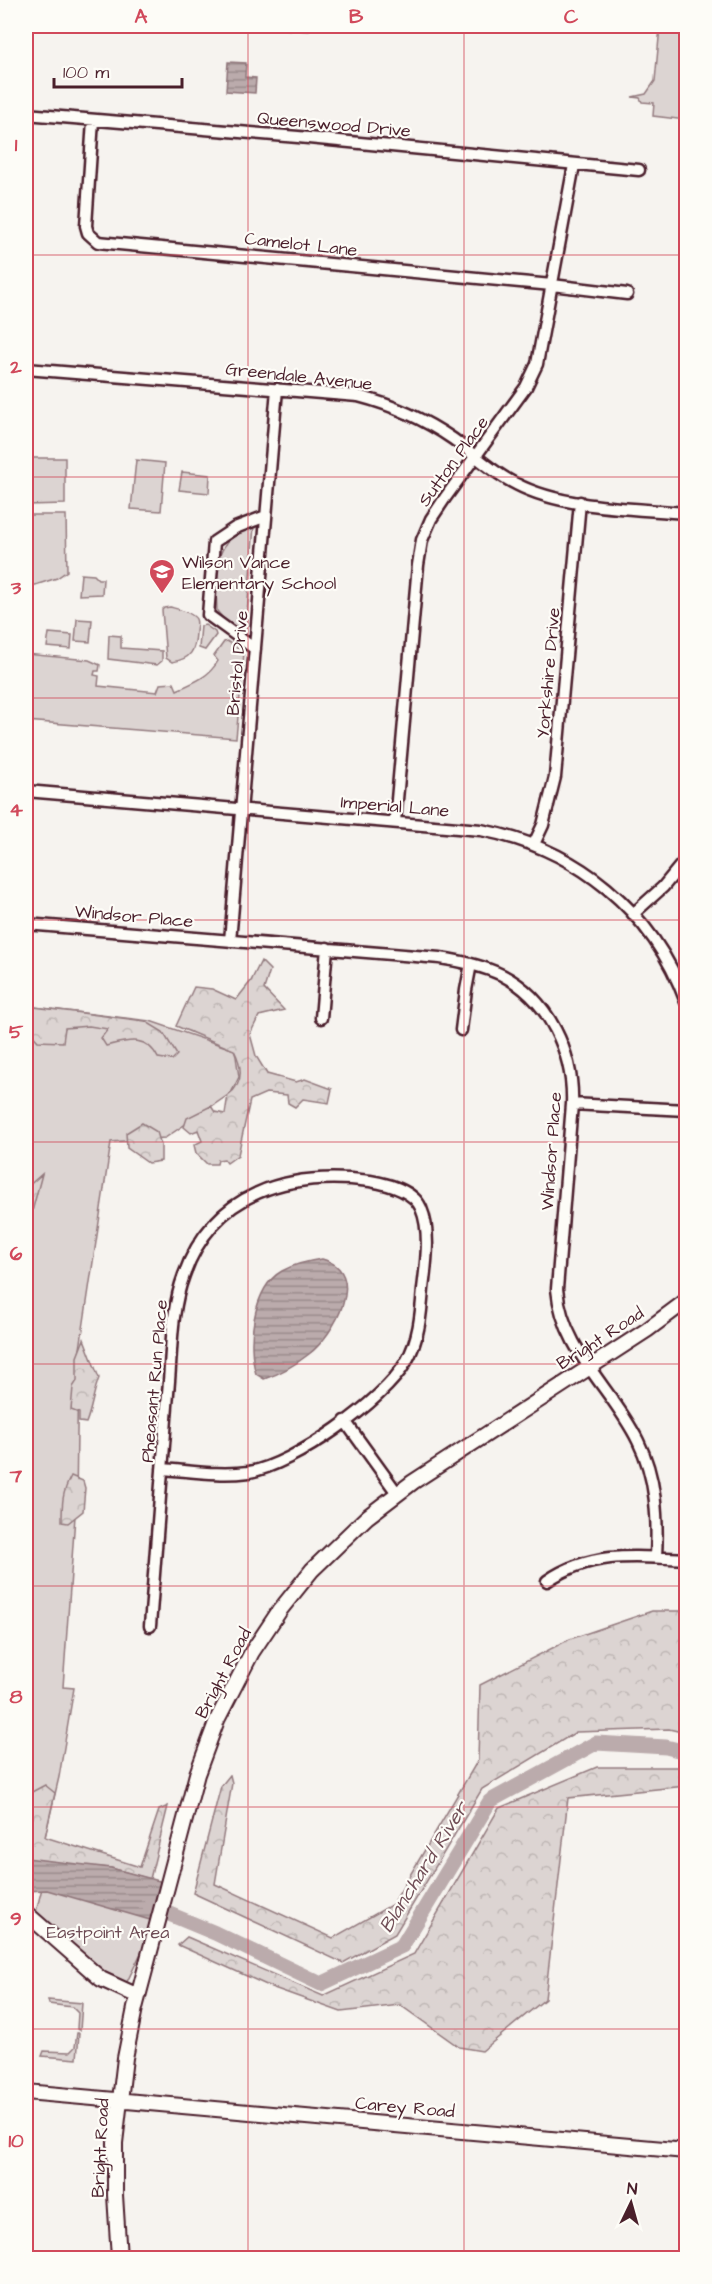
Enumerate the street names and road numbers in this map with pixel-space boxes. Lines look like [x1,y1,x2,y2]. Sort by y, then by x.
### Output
street label: Queenswood Drive [256,105,412,144]
street label: Camelot Lane [243,226,359,263]
street label: Greendale Avenue [224,356,374,397]
street label: Sutton Place [412,411,495,512]
street label: Yorkshire Drive [530,606,567,740]
street label: Bristol Drive [220,609,255,717]
street label: Imperial Lane [340,789,450,824]
street label: Windsor Place [74,899,194,934]
street label: Windsor Place [535,1091,568,1211]
street label: Pheasant Run Place [135,1298,174,1464]
street label: Bright Road [552,1301,649,1377]
street label: Bright Road [189,1623,259,1723]
street label: Carey Road [354,2091,456,2125]
street label: Bright Road [85,2098,117,2198]

